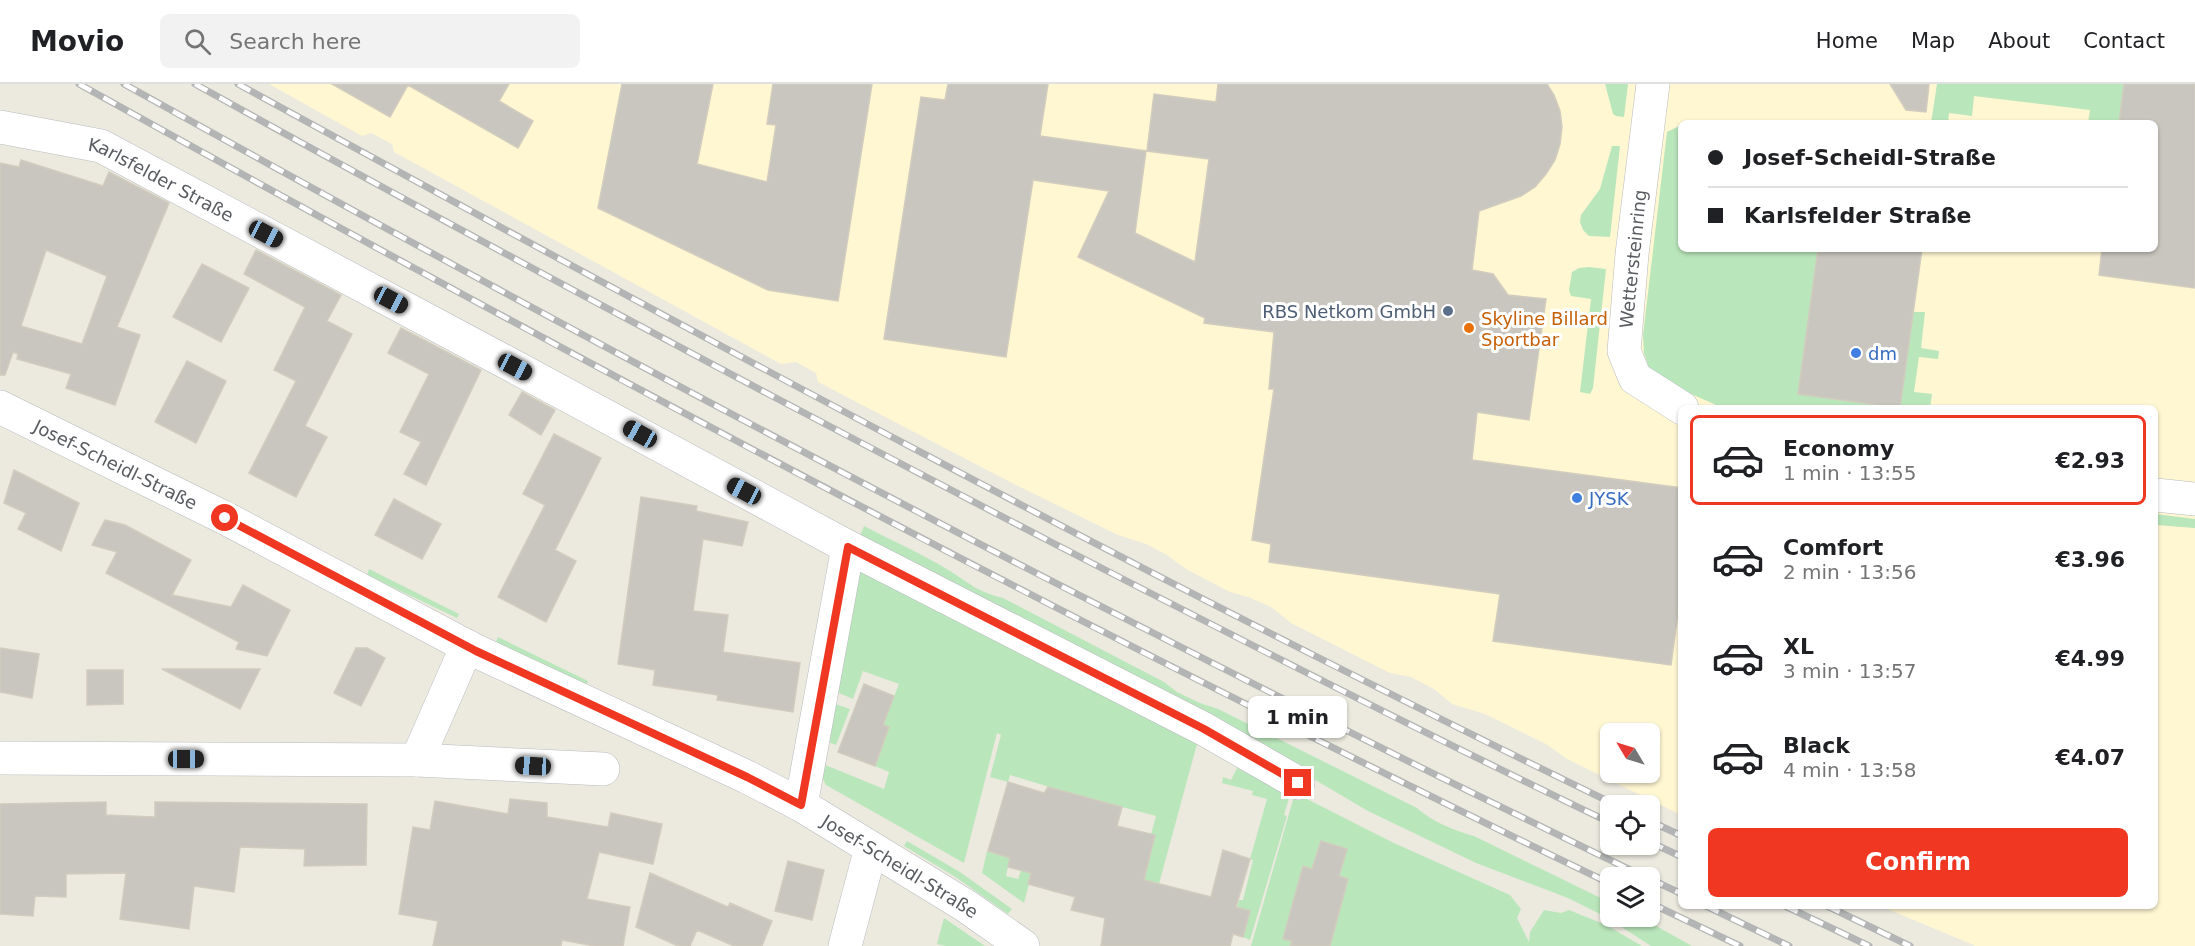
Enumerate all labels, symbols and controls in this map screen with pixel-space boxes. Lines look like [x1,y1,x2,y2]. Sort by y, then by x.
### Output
search box [160,14,580,68]
text: Movio [30,25,124,58]
icon: search [181,25,214,58]
text: Search here [229,29,361,54]
text: Home [1816,29,1878,53]
text: Map [1911,29,1955,53]
text: About [1988,29,2050,53]
text: Contact [2083,29,2165,53]
street label: Karlsfelder Straße [87,133,238,225]
text: Josef-Scheidl-Straße [1744,145,1996,170]
street label: Wettersteinring [1615,189,1651,329]
text: Karlsfelder Straße [1744,203,1971,228]
car [246,218,286,250]
car [371,284,411,316]
place label: RBS Netkom GmbH [1262,301,1436,322]
marker: RBS Netkom GmbH [1441,304,1455,318]
place label: Skyline Billard Sportbar [1481,308,1608,350]
marker: Skyline Billard Sportbar [1462,321,1476,335]
place label: dm [1868,343,1897,364]
marker: dm [1849,346,1863,360]
car [495,351,535,383]
street label: Josef-Scheidl-Straße [30,414,201,513]
car [620,417,660,451]
icon: car [1711,433,1765,487]
text: Economy [1783,436,1894,461]
text: €2.93 [2055,448,2125,473]
text: 1 min · 13:55 [1783,461,1917,485]
car [724,475,764,507]
place label: JYSK [1588,488,1630,509]
marker: JYSK [1570,491,1584,505]
route start [211,504,238,531]
icon: car [1711,532,1765,586]
text: Comfort [1783,535,1883,560]
text: €3.96 [2055,547,2125,572]
text: 2 min · 13:56 [1783,560,1917,584]
icon: car [1711,631,1765,685]
text: XL [1783,634,1814,659]
text: €4.99 [2055,646,2125,671]
text: 3 min · 13:57 [1783,659,1917,683]
callout: 1 min [1248,696,1348,738]
text: 1 min [1266,705,1329,729]
north arrow [1600,723,1660,783]
map controls [1600,723,1660,927]
icon: car [1711,730,1765,784]
text: Black [1783,733,1850,758]
text: €4.07 [2055,745,2125,770]
car [168,750,204,768]
car [515,756,551,776]
text: 4 min · 13:58 [1783,758,1917,782]
route end [1284,769,1311,796]
button: locate [1600,795,1660,855]
street label: Josef-Scheidl-Straße [817,809,983,922]
button: Confirm [1708,828,2128,897]
button: layers [1600,867,1660,927]

